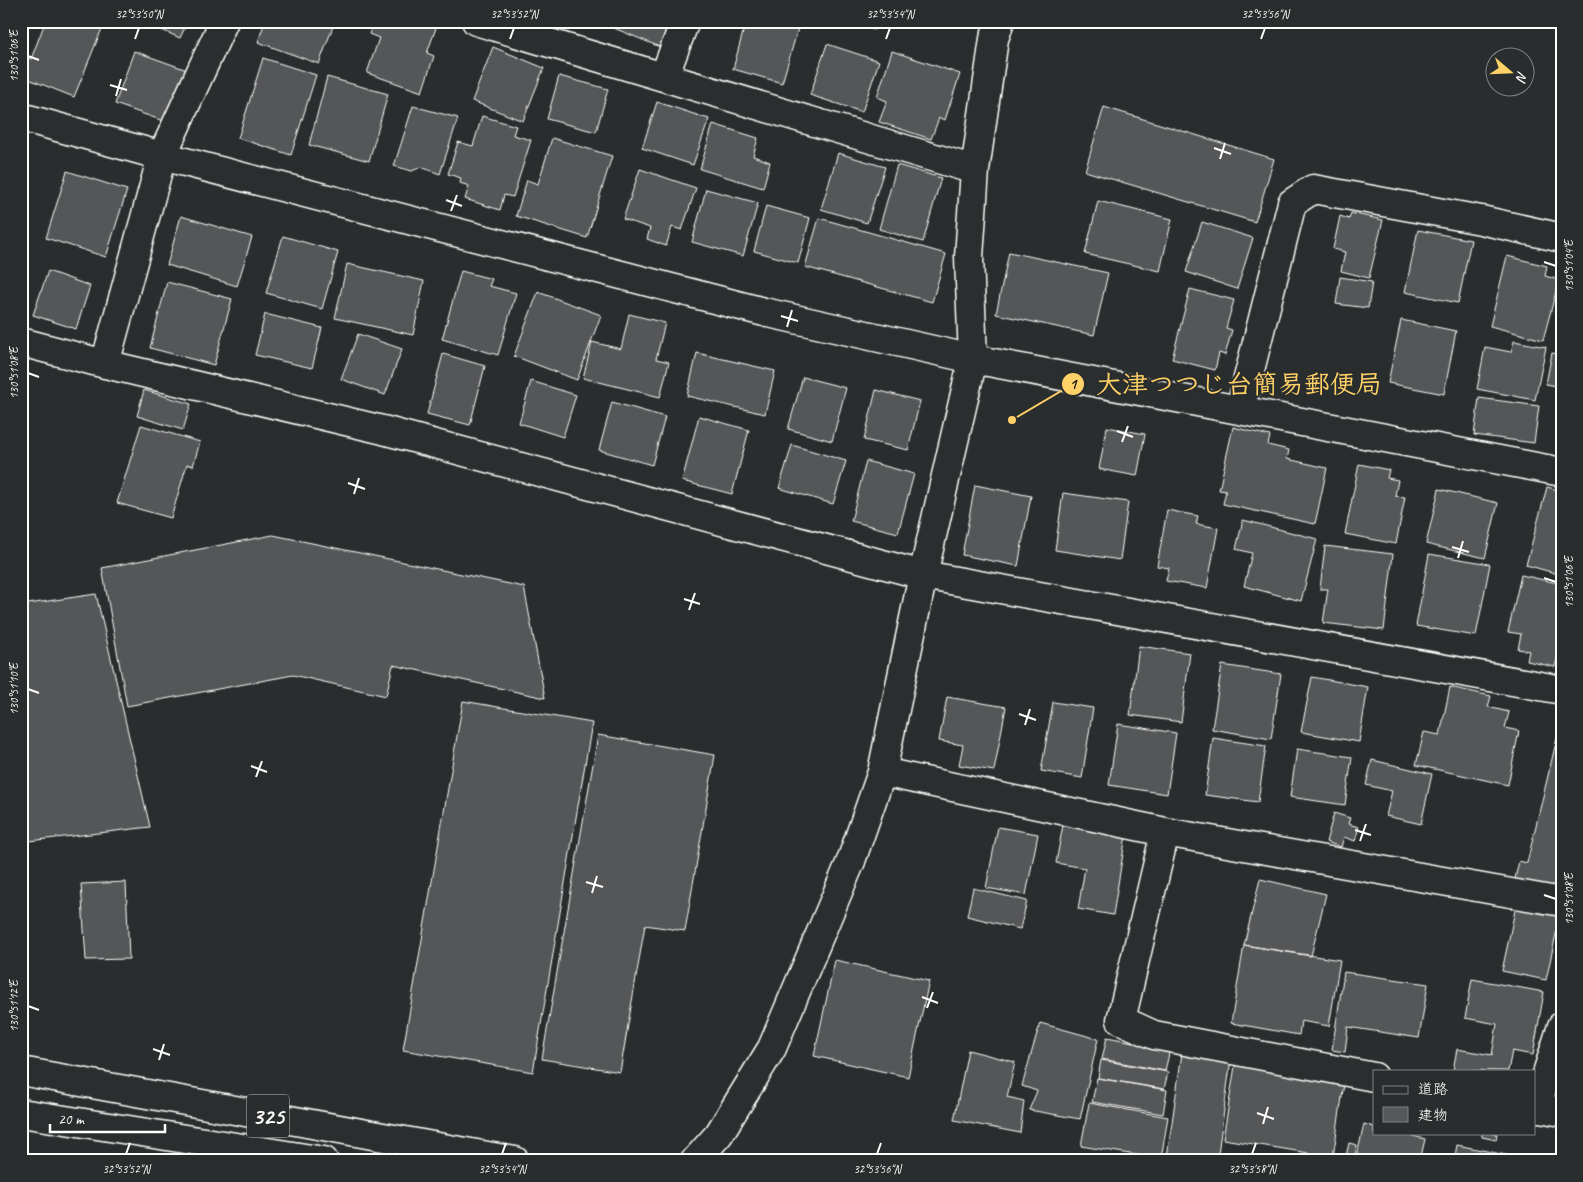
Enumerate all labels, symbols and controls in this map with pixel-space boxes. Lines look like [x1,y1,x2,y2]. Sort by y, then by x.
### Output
text: 32°53'50"N [115,6,164,22]
text: 32°53'52"N [490,6,539,22]
text: 32°53'54"N [866,6,915,22]
text: 32°53'56"N [1241,6,1290,22]
text: 130°51'06"E [6,28,22,82]
north arrow [1486,48,1536,98]
text: N [1512,69,1531,85]
text: 130°51'04"E [1561,238,1577,292]
text: 130°51'08"E [6,345,22,399]
callout: 大津つつじ台簡易郵便局 [1061,363,1392,404]
text: 大津つつじ台簡易郵便局 [1096,368,1382,401]
text: 1 [1070,375,1079,394]
text: 130°51'06"E [1561,554,1577,608]
text: 130°51'10"E [6,661,22,715]
text: 130°51'08"E [1561,871,1577,925]
text: 130°51'12"E [6,978,22,1032]
legend [1373,1070,1536,1134]
text: 道路 [1418,1080,1448,1099]
road number: 325 [247,1094,289,1138]
scale bar [50,1102,165,1134]
text: 建物 [1418,1106,1448,1125]
text: 20 m [58,1110,85,1129]
text: 32°53'52"N [102,1161,151,1177]
text: 32°53'54"N [478,1161,527,1177]
text: 32°53'56"N [853,1161,902,1177]
text: 32°53'58"N [1228,1161,1277,1177]

